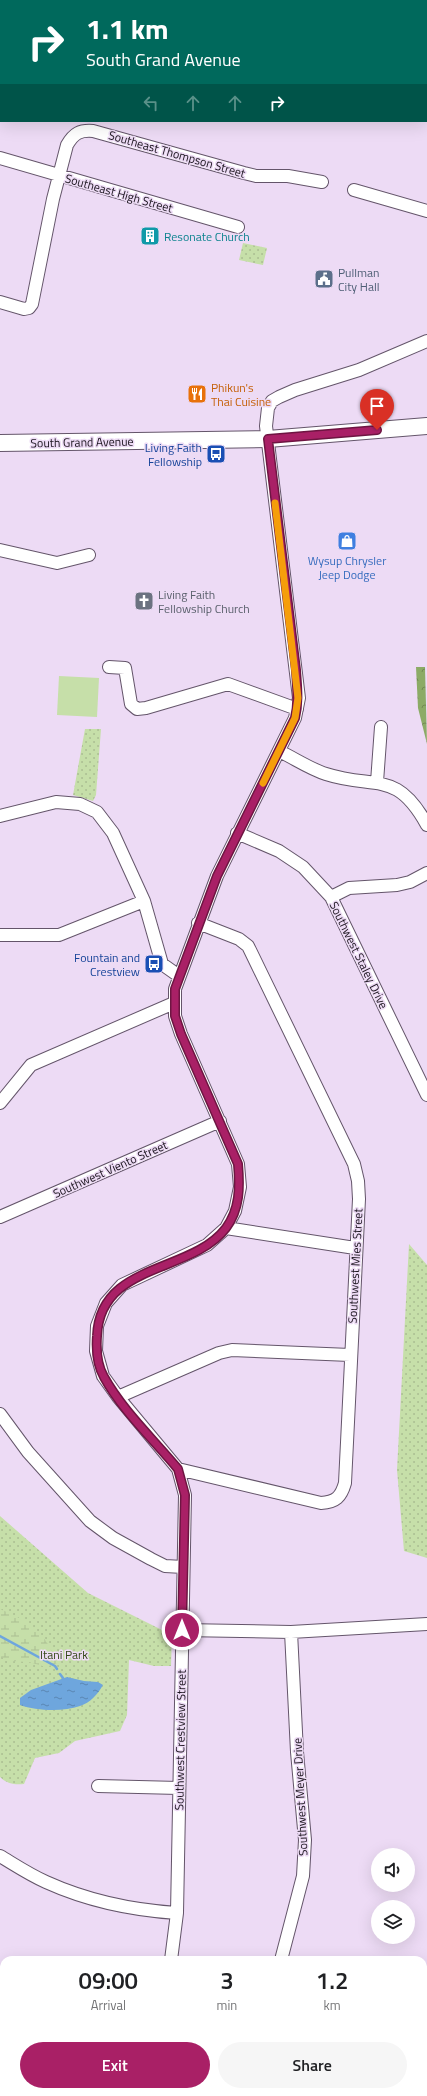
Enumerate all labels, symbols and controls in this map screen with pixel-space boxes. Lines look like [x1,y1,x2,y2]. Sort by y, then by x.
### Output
text: 1.1 km [86,7,169,50]
icon: right [20,16,72,68]
text: South Grand Avenue [86,46,241,73]
icon: left [140,92,162,114]
icon: ahead [182,92,204,114]
icon: ahead [224,92,246,114]
icon: right [266,92,288,114]
street label: Southeast Thompson Street [106,125,249,183]
street label: Southeast High Street [63,169,176,218]
building icon: Resonate Church [139,225,161,247]
place label: Resonate Church [164,227,250,246]
place label: Pullman City Hall [338,263,380,296]
public building icon: Pullman City Hall [313,268,335,290]
place label: Phikun's Thai Cuisine [211,378,271,411]
restaurant icon: Phikun's Thai Cuisine [186,383,208,405]
pin [360,389,394,430]
icon: arrive [366,395,388,417]
street label: South Grand Avenue [30,432,134,452]
place label: Living Faith Fellowship [145,438,202,471]
bus stop icon: Living Faith Fellowship [205,443,227,465]
shop icon: Wysup Chrysler Jeep Dodge [336,530,358,552]
place label: Wysup Chrysler Jeep Dodge [308,551,386,584]
place label: Living Faith Fellowship Church [158,585,250,618]
church icon: Living Faith Fellowship Church [133,590,155,612]
street label: Southwest Staley Drive [325,898,393,1012]
place label: Fountain and Crestview [74,948,140,981]
bus stop icon: Fountain and Crestview [143,953,165,975]
street label: Southwest Viento Street [50,1135,171,1203]
street label: Southwest Mies Street [342,1207,368,1324]
position arrow [161,1609,203,1651]
park label: Itani Park [40,1645,88,1664]
street label: Southwest Crestview Street [169,1669,191,1811]
street label: Southwest Meyer Drive [287,1738,313,1856]
map controls [371,1848,415,1944]
button: sound [371,1848,415,1892]
button: layers [371,1900,415,1944]
text: 09:00 [79,1962,138,1998]
text: 3 [220,1962,234,1998]
text: 1.2 [316,1962,348,1998]
text: Arrival [91,1995,126,2015]
text: min [217,1995,237,2015]
text: km [324,1995,341,2015]
button: Exit [20,2042,210,2088]
button: Share [218,2042,407,2088]

